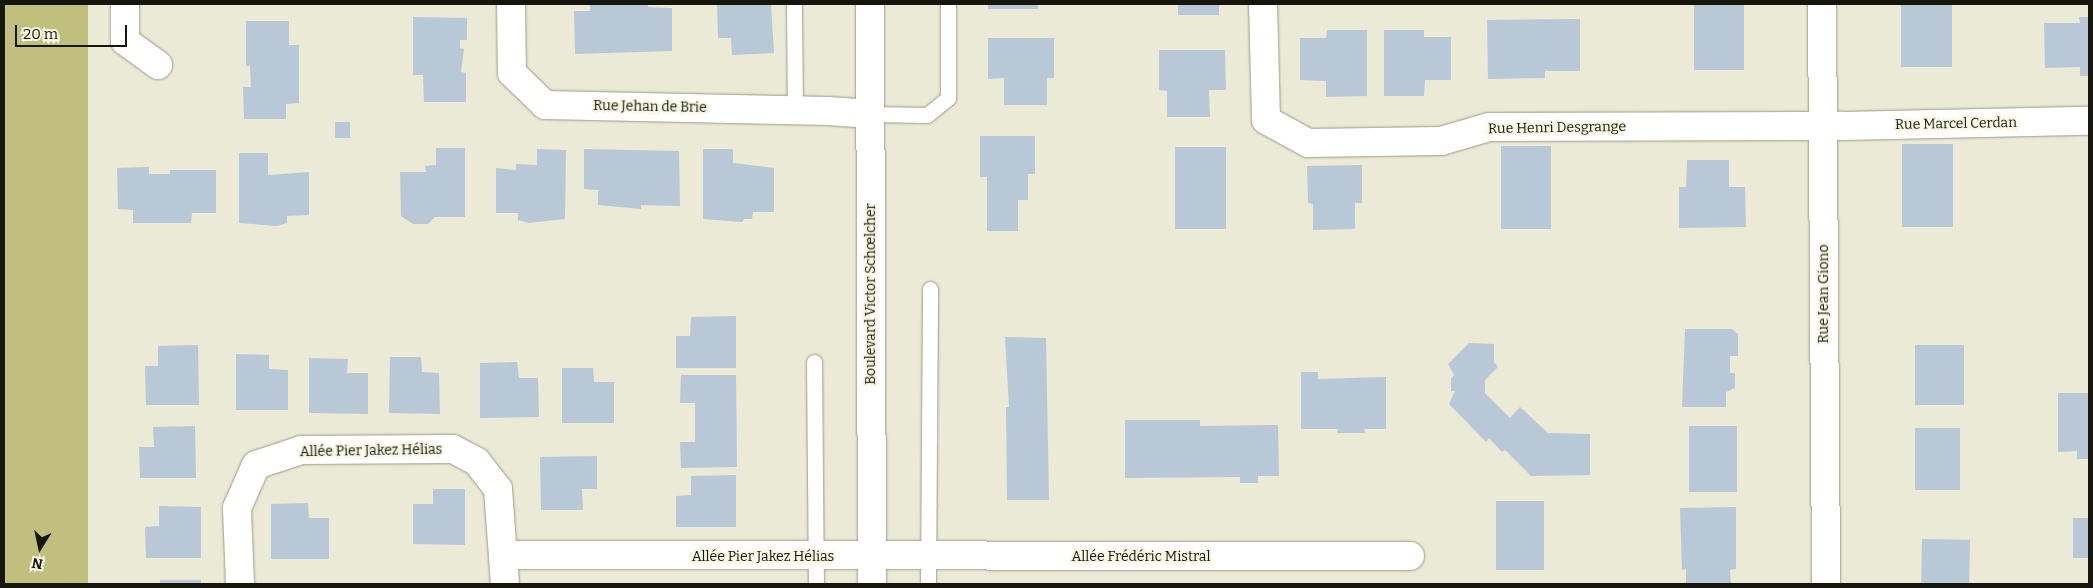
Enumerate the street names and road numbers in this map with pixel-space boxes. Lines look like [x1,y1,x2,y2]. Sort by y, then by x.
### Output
street label: Rue Jehan de Brie [593,98,707,116]
street label: Rue Marcel Cerdan [1895,115,2017,133]
street label: Rue Henri Desgrange [1488,118,1626,138]
street label: Boulevard Victor Schœlcher [863,203,879,385]
street label: Rue Jean Giono [1816,244,1832,344]
street label: Allée Pier Jakez Hélias [300,441,442,461]
street label: Allée Pier Jakez Hélias [692,549,834,565]
street label: Allée Frédéric Mistral [1071,549,1211,565]

